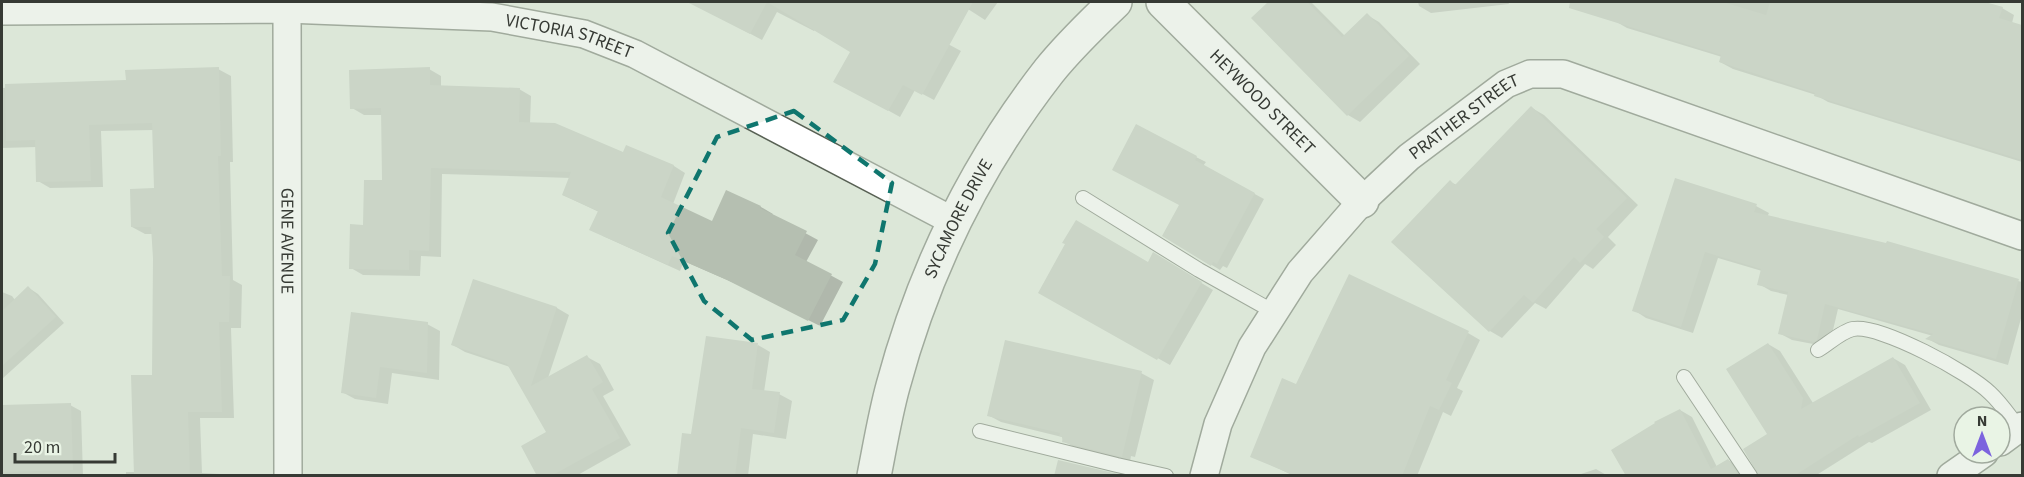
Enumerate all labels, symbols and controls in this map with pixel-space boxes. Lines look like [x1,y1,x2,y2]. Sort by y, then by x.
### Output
street label: VICTORIA STREET [504,7,637,65]
street label: HEYWOOD STREET [1204,43,1321,160]
street label: PRATHER STREET [1403,67,1523,166]
street label: SYCAMORE DRIVE [918,154,998,282]
street label: GENE AVENUE [275,188,300,294]
north arrow [1952,405,2012,465]
text: N [1977,410,1987,432]
scale bar [15,426,116,464]
text: 20 m [24,435,60,460]

